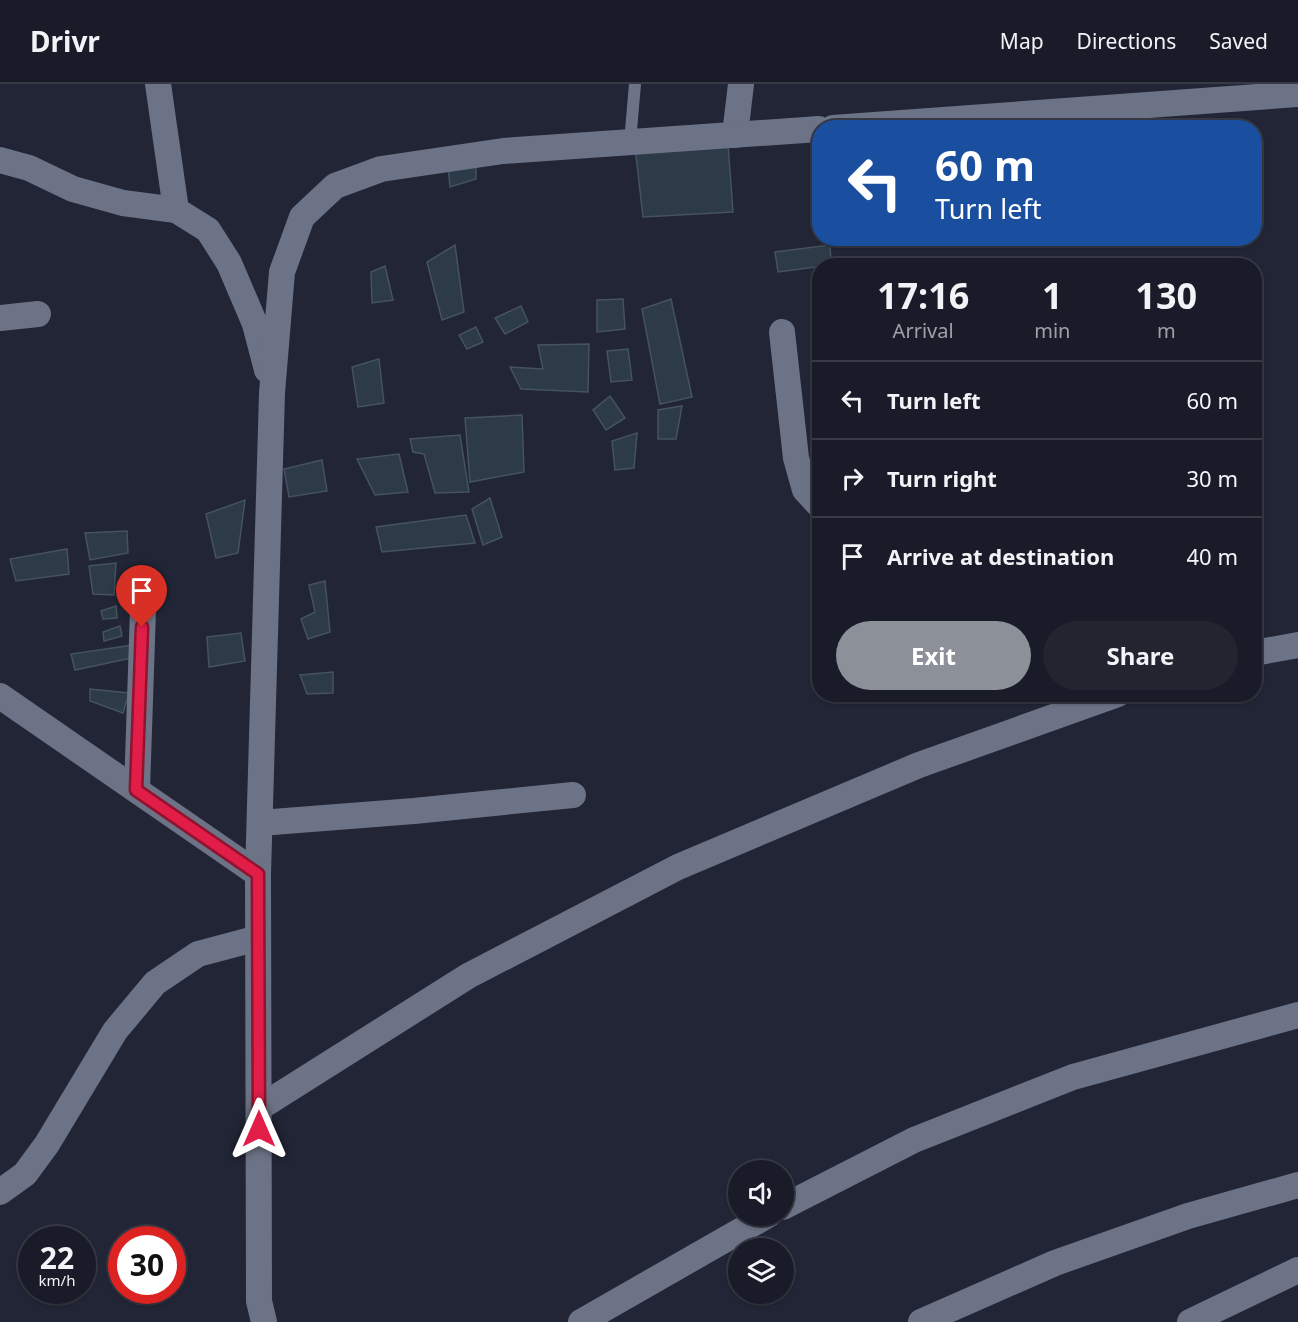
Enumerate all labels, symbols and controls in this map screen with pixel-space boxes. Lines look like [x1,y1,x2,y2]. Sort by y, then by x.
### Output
text: Drivr [30,22,100,60]
text: Map [1000,27,1044,55]
text: Directions [1077,27,1176,55]
text: Saved [1209,27,1268,55]
text: 60 m [935,136,1035,193]
icon: left [836,144,914,222]
text: Turn left [935,190,1041,227]
text: 17:16 [877,271,969,320]
text: 1 [1042,271,1063,320]
text: 130 [1135,271,1197,320]
text: Arrival [893,317,954,344]
text: min [1034,317,1070,344]
text: m [1157,317,1176,344]
icon: left [836,384,869,417]
text: Turn left [887,385,981,415]
text: 60 m [1187,385,1238,415]
icon: right [836,462,869,495]
text: Turn right [887,463,997,493]
text: 30 m [1187,463,1238,493]
icon: arrive [836,540,869,573]
text: Arrive at destination [887,541,1114,571]
text: 40 m [1187,541,1238,571]
pin [116,565,167,627]
icon: arrive [125,574,158,607]
button: Exit [836,621,1031,690]
button: Share [1043,621,1238,690]
position arrow [227,1097,291,1161]
map controls [728,1160,794,1304]
button: sound [728,1160,794,1226]
speed limit sign: 30 [108,1226,186,1304]
text: 22 [40,1237,74,1278]
button: layers [728,1238,794,1304]
text: km/h [39,1270,75,1290]

